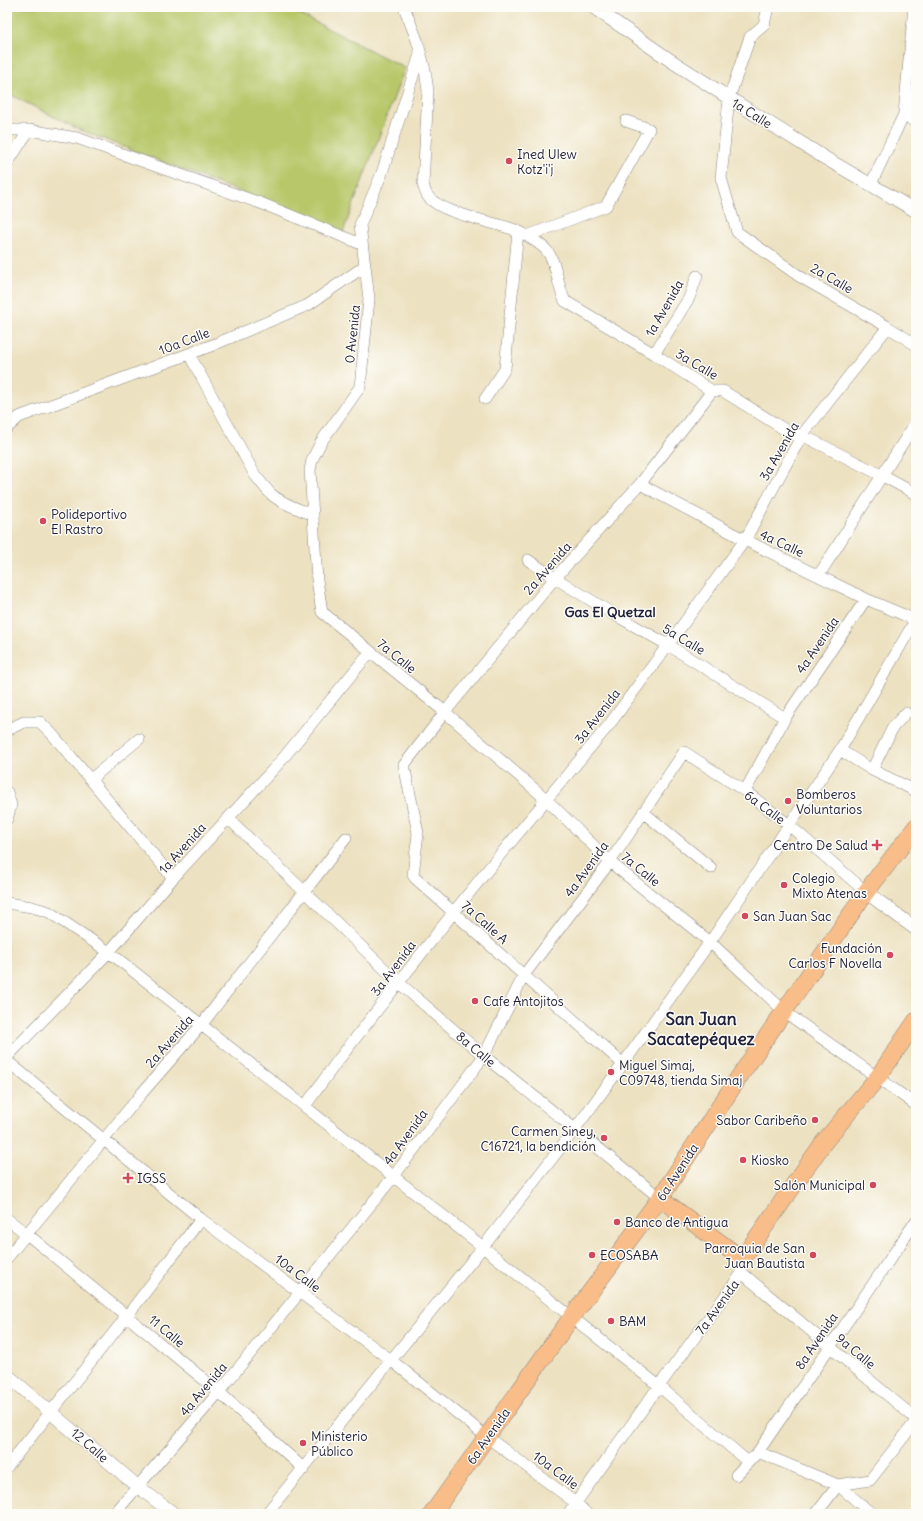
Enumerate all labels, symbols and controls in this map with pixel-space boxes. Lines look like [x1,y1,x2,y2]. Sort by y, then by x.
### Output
street label: 1a Calle [728,94,775,132]
place label: Ined Ulew Kotz'i'j [517,146,577,178]
marker: Ined Ulew Kotz'i'j [504,156,514,166]
street label: 2a Calle [807,259,856,297]
street label: 1a Avenida [641,277,687,340]
street label: 0 Avenida [341,304,364,364]
street label: 10a Calle [156,324,212,359]
street label: 3a Calle [672,345,721,384]
street label: 3a Avenida [756,419,803,484]
place label: Polideportivo El Rastro [51,506,127,538]
marker: Polideportivo El Rastro [38,516,48,526]
street label: 4a Calle [757,526,807,561]
street label: 2a Avenida [520,538,575,598]
district label: Gas El Quetzal [564,603,656,621]
street label: 4a Avenida [792,614,843,677]
street label: 5a Calle [659,620,708,659]
street label: 7a Calle [374,635,420,677]
street label: 3a Avenida [571,685,624,747]
place label: Bomberos Voluntarios [796,786,862,818]
street label: 6a Calle [741,787,788,828]
marker: Bomberos Voluntarios [783,796,793,806]
street label: 1a Avenida [155,819,210,877]
place label: Centro De Salud [773,837,868,854]
street label: 4a Avenida [560,838,612,901]
marker: Centro De Salud [871,839,883,851]
street label: 7a Calle [618,848,664,890]
place label: Colegio Mixto Atenas [792,870,867,902]
marker: Colegio Mixto Atenas [779,880,789,890]
street label: 7a Calle A [458,897,512,948]
place label: San Juan Sac [753,908,832,925]
marker: San Juan Sac [740,911,750,921]
street label: 3a Avenida [367,937,420,999]
place label: Fundación Carlos F Novella [788,940,882,972]
marker: Fundación Carlos F Novella [885,950,895,960]
place label: Cafe Antojitos [483,993,564,1010]
marker: Cafe Antojitos [470,996,480,1006]
district label: San Juan Sacatepéquez [647,1008,755,1050]
street label: 2a Avenida [142,1011,197,1071]
street label: 8a Calle [452,1028,499,1071]
place label: Miguel Simaj, C09748, tienda Simaj [619,1057,742,1089]
marker: Miguel Simaj, C09748, tienda Simaj [606,1067,616,1077]
street label: 4a Avenida [379,1106,431,1169]
place label: Sabor Caribeño [716,1112,807,1129]
marker: Sabor Caribeño [810,1115,820,1125]
place label: Carmen Siney, C16721, la bendición [480,1123,596,1155]
marker: Carmen Siney, C16721, la bendición [599,1133,609,1143]
street label: 6a Avenida [653,1140,702,1204]
place label: Kiosko [751,1152,789,1169]
marker: Kiosko [738,1155,748,1165]
place label: IGSS [137,1170,166,1187]
marker: IGSS [122,1172,134,1184]
place label: Salón Municipal [774,1177,865,1194]
marker: Salón Municipal [868,1180,878,1190]
place label: Banco de Antigua [625,1214,728,1231]
marker: Banco de Antigua [612,1217,622,1227]
place label: Parroquia de San Juan Bautista [704,1240,805,1272]
place label: ECOSABA [600,1247,658,1264]
marker: ECOSABA [587,1250,597,1260]
marker: Parroquia de San Juan Bautista [808,1250,818,1260]
street label: 10a Calle [271,1251,324,1296]
street label: 7a Avenida [692,1276,743,1338]
street label: 8a Avenida [791,1310,842,1373]
street label: 11 Calle [145,1311,188,1351]
place label: BAM [619,1313,646,1330]
marker: BAM [606,1316,616,1326]
street label: 9a Calle [832,1330,879,1373]
street label: 4a Avenida [176,1359,231,1420]
street label: 6a Avenida [463,1405,514,1468]
street label: 12 Calle [67,1424,112,1466]
place label: Ministerio Público [311,1428,368,1460]
marker: Ministerio Público [298,1438,308,1448]
street label: 10a Calle [529,1448,582,1493]

